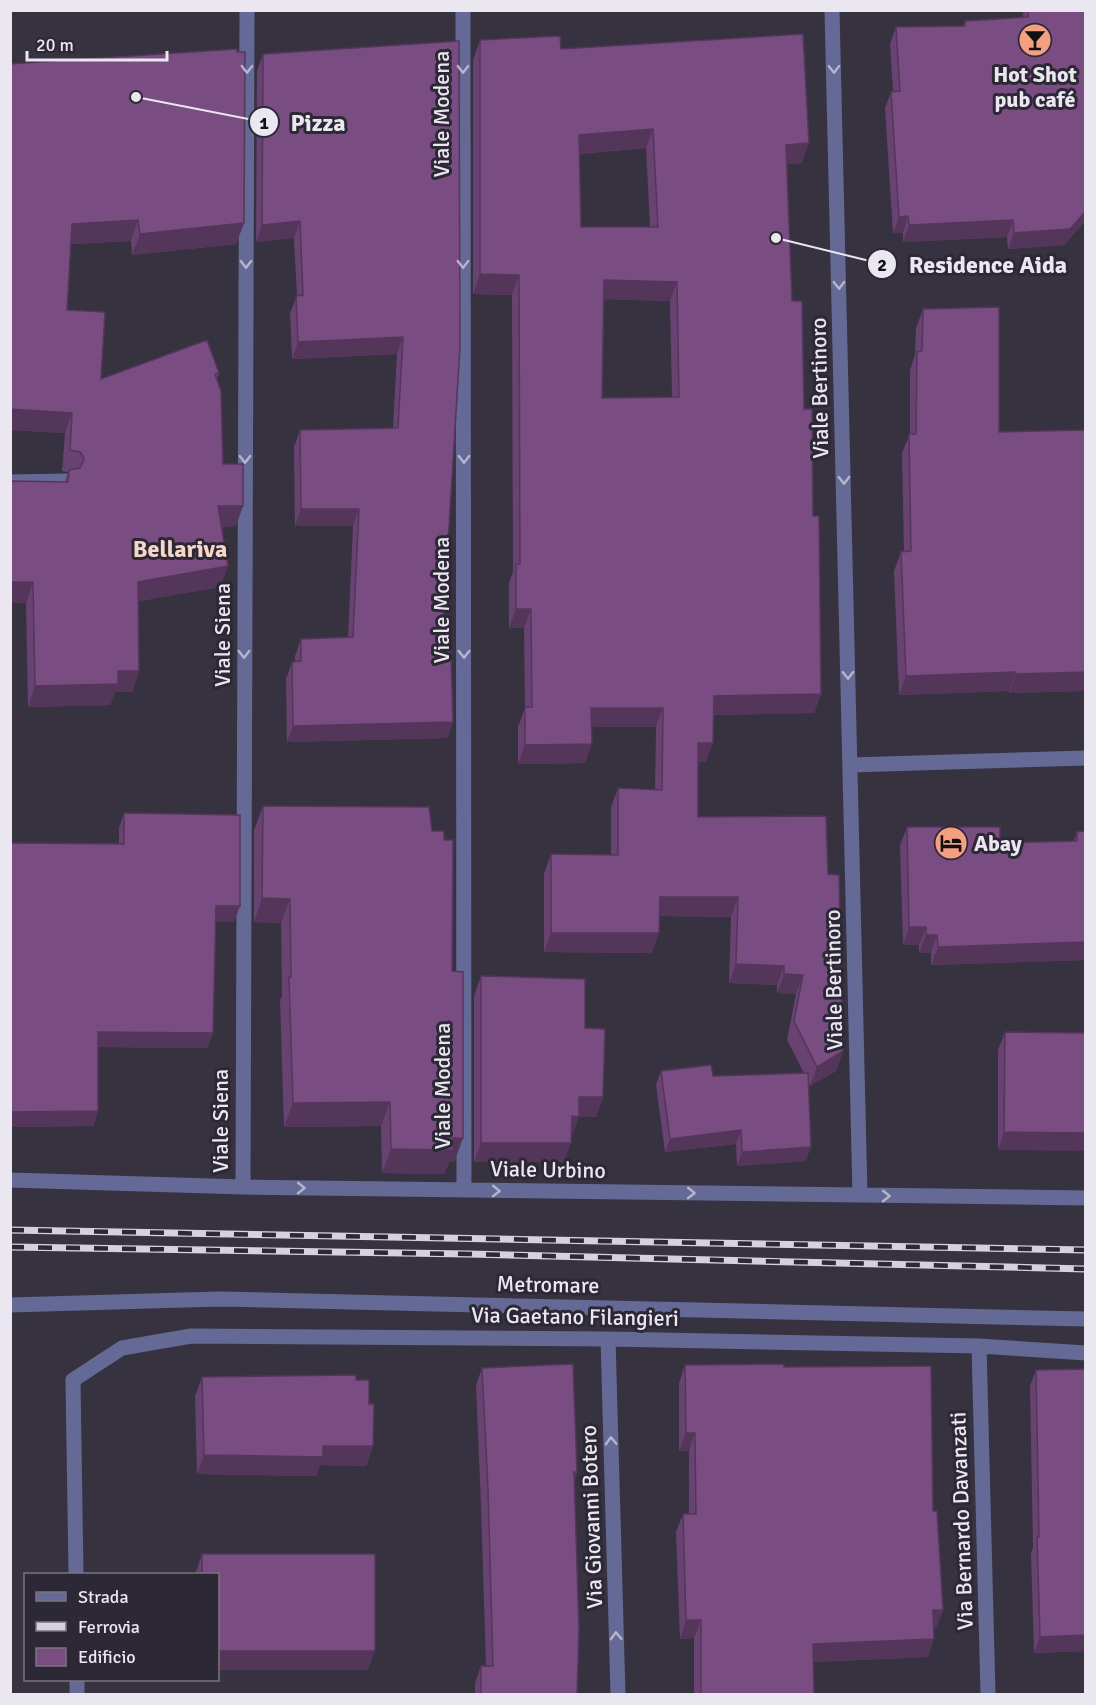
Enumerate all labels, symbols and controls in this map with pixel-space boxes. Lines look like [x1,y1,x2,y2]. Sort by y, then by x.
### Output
bar icon: Hot Shot pub café [1017,22,1053,58]
scale bar [27,24,166,62]
text: 20 m [36,34,74,56]
street label: Viale Modena [428,51,455,177]
place label: Hot Shot pub café [993,61,1077,113]
one-way arrow [241,64,253,73]
one-way arrow [457,64,469,73]
one-way arrow [828,64,840,73]
callout: Pizza [249,101,358,143]
text: Pizza [290,108,346,138]
text: 1 [259,112,269,134]
callout: Residence Aida [867,243,1079,285]
text: Residence Aida [909,250,1067,280]
text: 2 [877,254,887,276]
one-way arrow [240,259,252,268]
one-way arrow [457,259,469,268]
one-way arrow [833,280,845,289]
street label: Viale Bertinoro [805,317,834,459]
one-way arrow [239,454,251,463]
one-way arrow [458,454,470,463]
one-way arrow [837,475,850,484]
district label: Bellariva [133,534,227,564]
street label: Viale Modena [428,537,455,663]
street label: Viale Siena [209,583,236,687]
one-way arrow [238,649,251,658]
one-way arrow [458,649,470,658]
one-way arrow [842,670,855,679]
hotel icon: Abay [933,825,969,861]
place label: Abay [974,830,1022,857]
street label: Viale Bertinoro [819,909,848,1051]
street label: Viale Modena [429,1023,456,1149]
street label: Viale Siena [207,1069,234,1173]
street label: Viale Urbino [490,1155,606,1184]
one-way arrow [297,1182,306,1194]
one-way arrow [492,1185,501,1197]
one-way arrow [686,1187,695,1199]
one-way arrow [881,1190,890,1202]
street label: Metromare [496,1270,600,1299]
street label: Via Gaetano Filangieri [471,1301,679,1332]
street label: Via Bernardo Davanzati [944,1411,979,1631]
street label: Via Giovanni Botero [575,1425,608,1609]
one-way arrow [605,1437,617,1446]
legend [24,1573,219,1681]
text: Strada [78,1586,129,1608]
text: Ferrovia [78,1616,140,1638]
one-way arrow [610,1632,623,1641]
text: Edificio [78,1646,136,1668]

